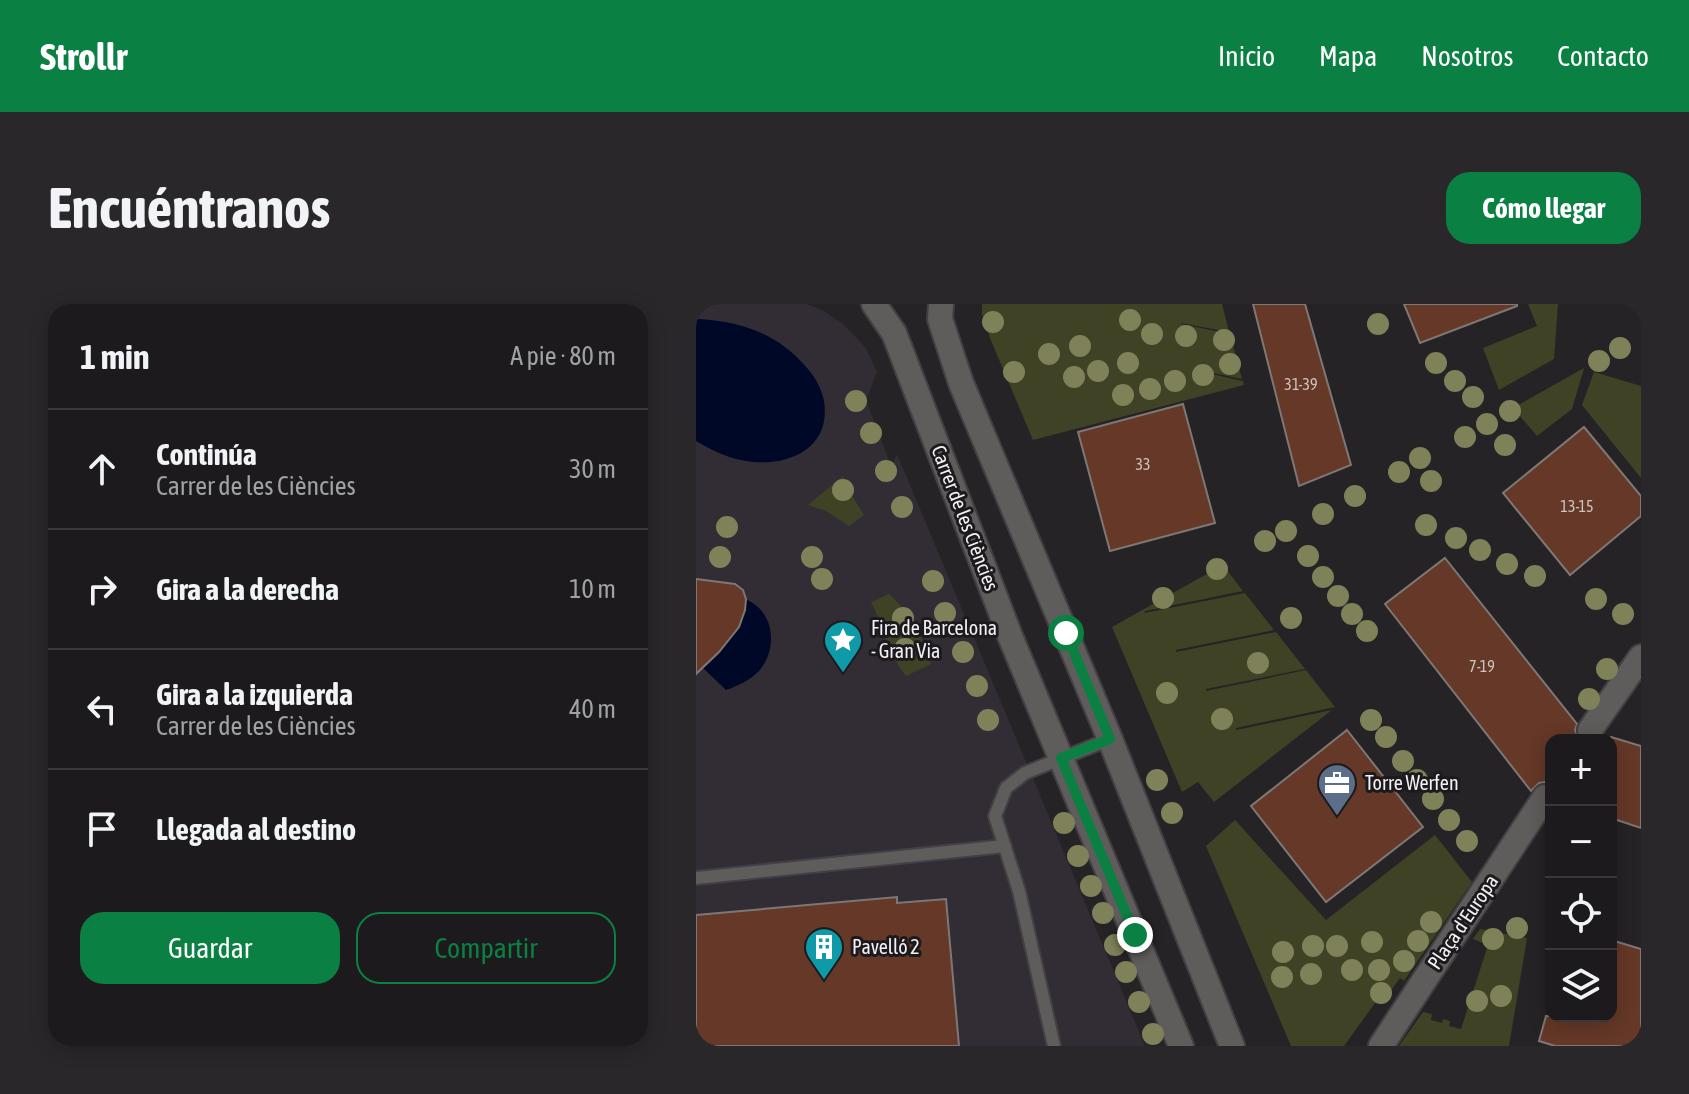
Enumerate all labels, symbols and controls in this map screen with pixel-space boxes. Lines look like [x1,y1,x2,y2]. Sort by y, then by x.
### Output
text: Strollr [40,35,127,78]
text: Inicio [1218,40,1275,72]
text: Mapa [1319,40,1377,72]
text: Nosotros [1421,40,1513,72]
text: Contacto [1557,40,1649,72]
button: Cómo llegar [1446,172,1641,244]
text: Encuéntranos [48,176,330,240]
text: 1 min [80,337,149,376]
text: A pie · 80 m [510,341,616,371]
house number: 31-39 [1284,375,1318,393]
text: Continúa [156,437,257,471]
street label: Carrer de les Ciències [927,442,1004,594]
icon: ahead [80,447,124,491]
text: 30 m [569,454,616,484]
house number: 33 [1135,455,1151,473]
text: Carrer de les Ciències [156,471,356,501]
house number: 13-15 [1560,497,1594,515]
icon: right [80,567,124,611]
text: Gira a la derecha [156,572,339,606]
text: 10 m [569,574,616,604]
route start [1048,615,1084,651]
place label: Fira de Barcelona - Gran Via [871,616,997,662]
place icon: Fira de Barcelona - Gran Via [822,619,864,674]
house number: 7-19 [1469,657,1495,675]
text: Gira a la izquierda [156,677,353,711]
icon: left [80,687,124,731]
text: 40 m [569,694,616,724]
text: Carrer de les Ciències [156,711,356,741]
map controls [1545,734,1617,1022]
button: + [1545,734,1617,806]
office icon: Torre Werfen [1316,762,1358,817]
place label: Torre Werfen [1365,771,1459,794]
button: − [1545,806,1617,878]
icon: arrive [80,807,124,851]
text: Llegada al destino [156,812,356,846]
street label: Plaça d'Europa [1423,870,1503,973]
button: locate [1545,878,1617,950]
button: Guardar [80,912,340,984]
button: Compartir [356,912,616,984]
route end [1117,917,1153,953]
building icon: Pavelló 2 [803,926,845,981]
place label: Pavelló 2 [852,935,920,958]
button: layers [1545,950,1617,1022]

